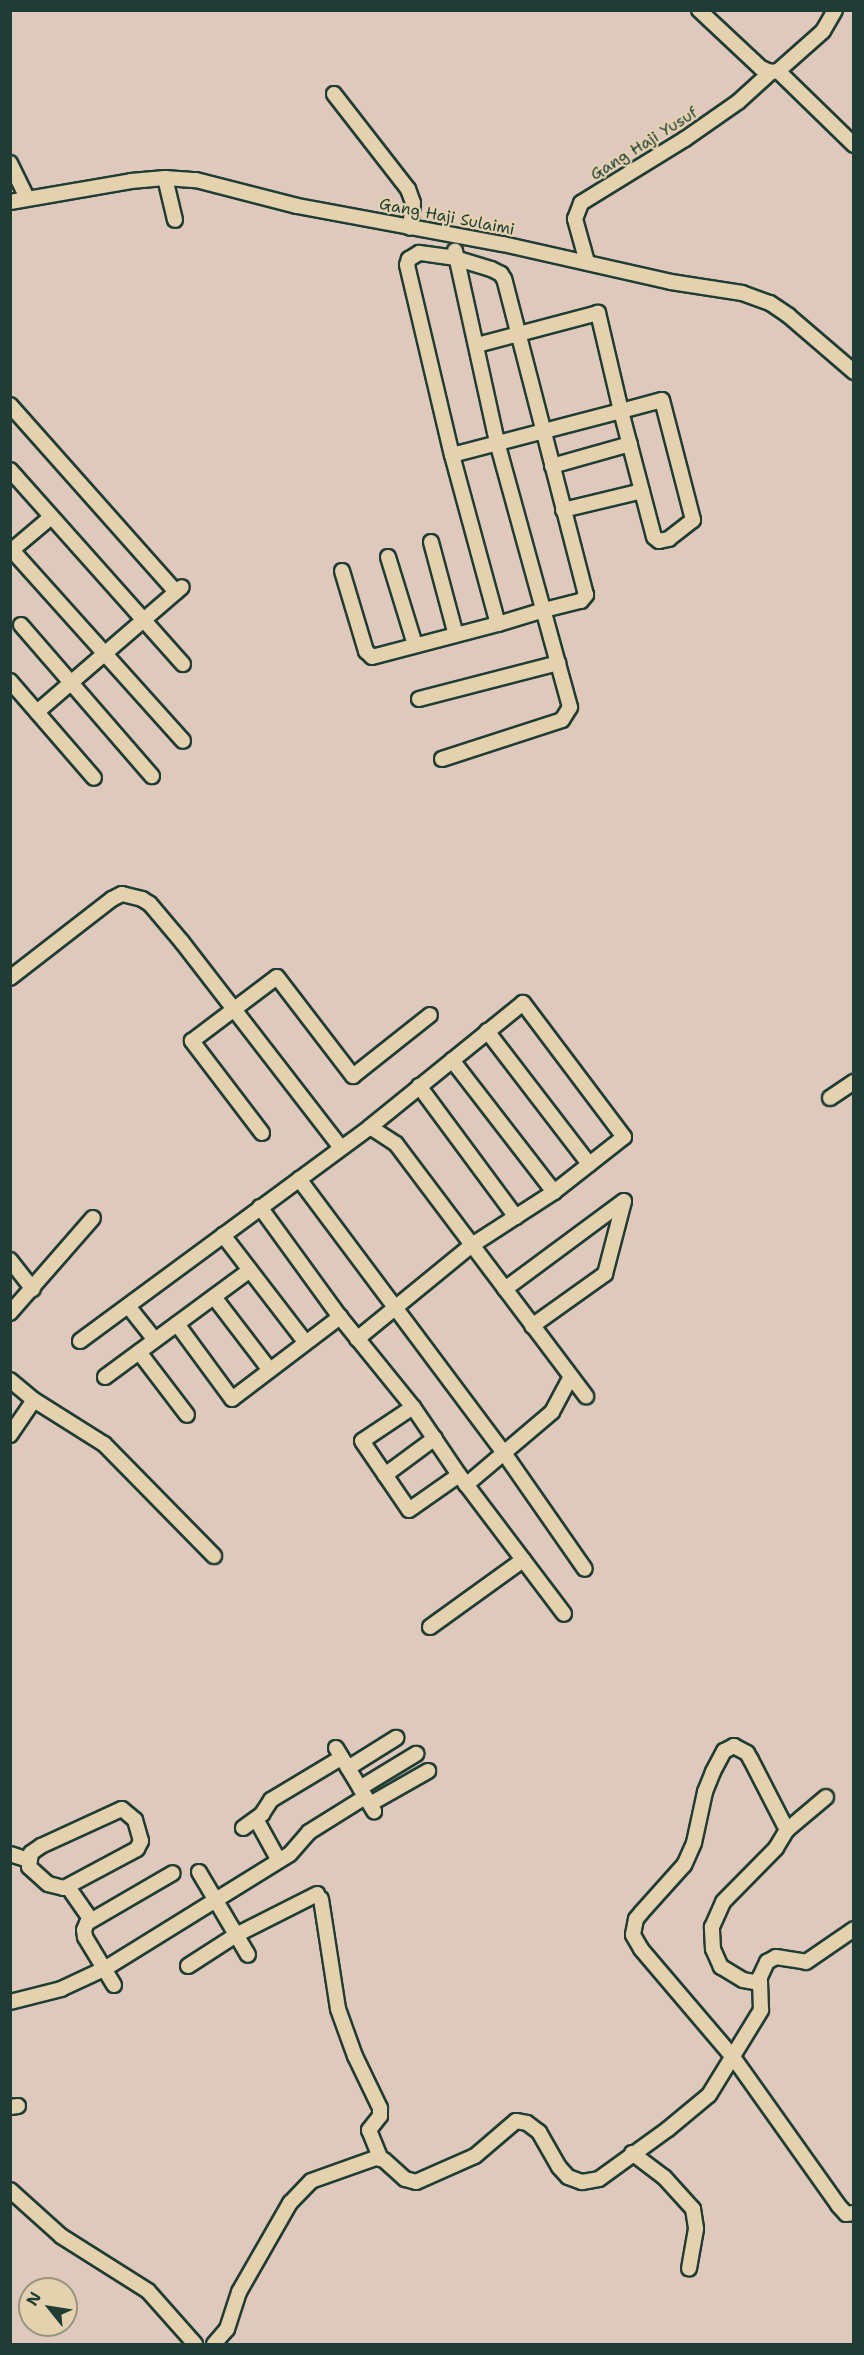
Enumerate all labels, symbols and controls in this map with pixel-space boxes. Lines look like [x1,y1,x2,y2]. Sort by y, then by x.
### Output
street label: Gang Haji Yusuf [587,103,701,185]
street label: Gang Haji Sulaimi [378,194,516,240]
north arrow [18,2277,78,2337]
text: N [21,2288,46,2309]

